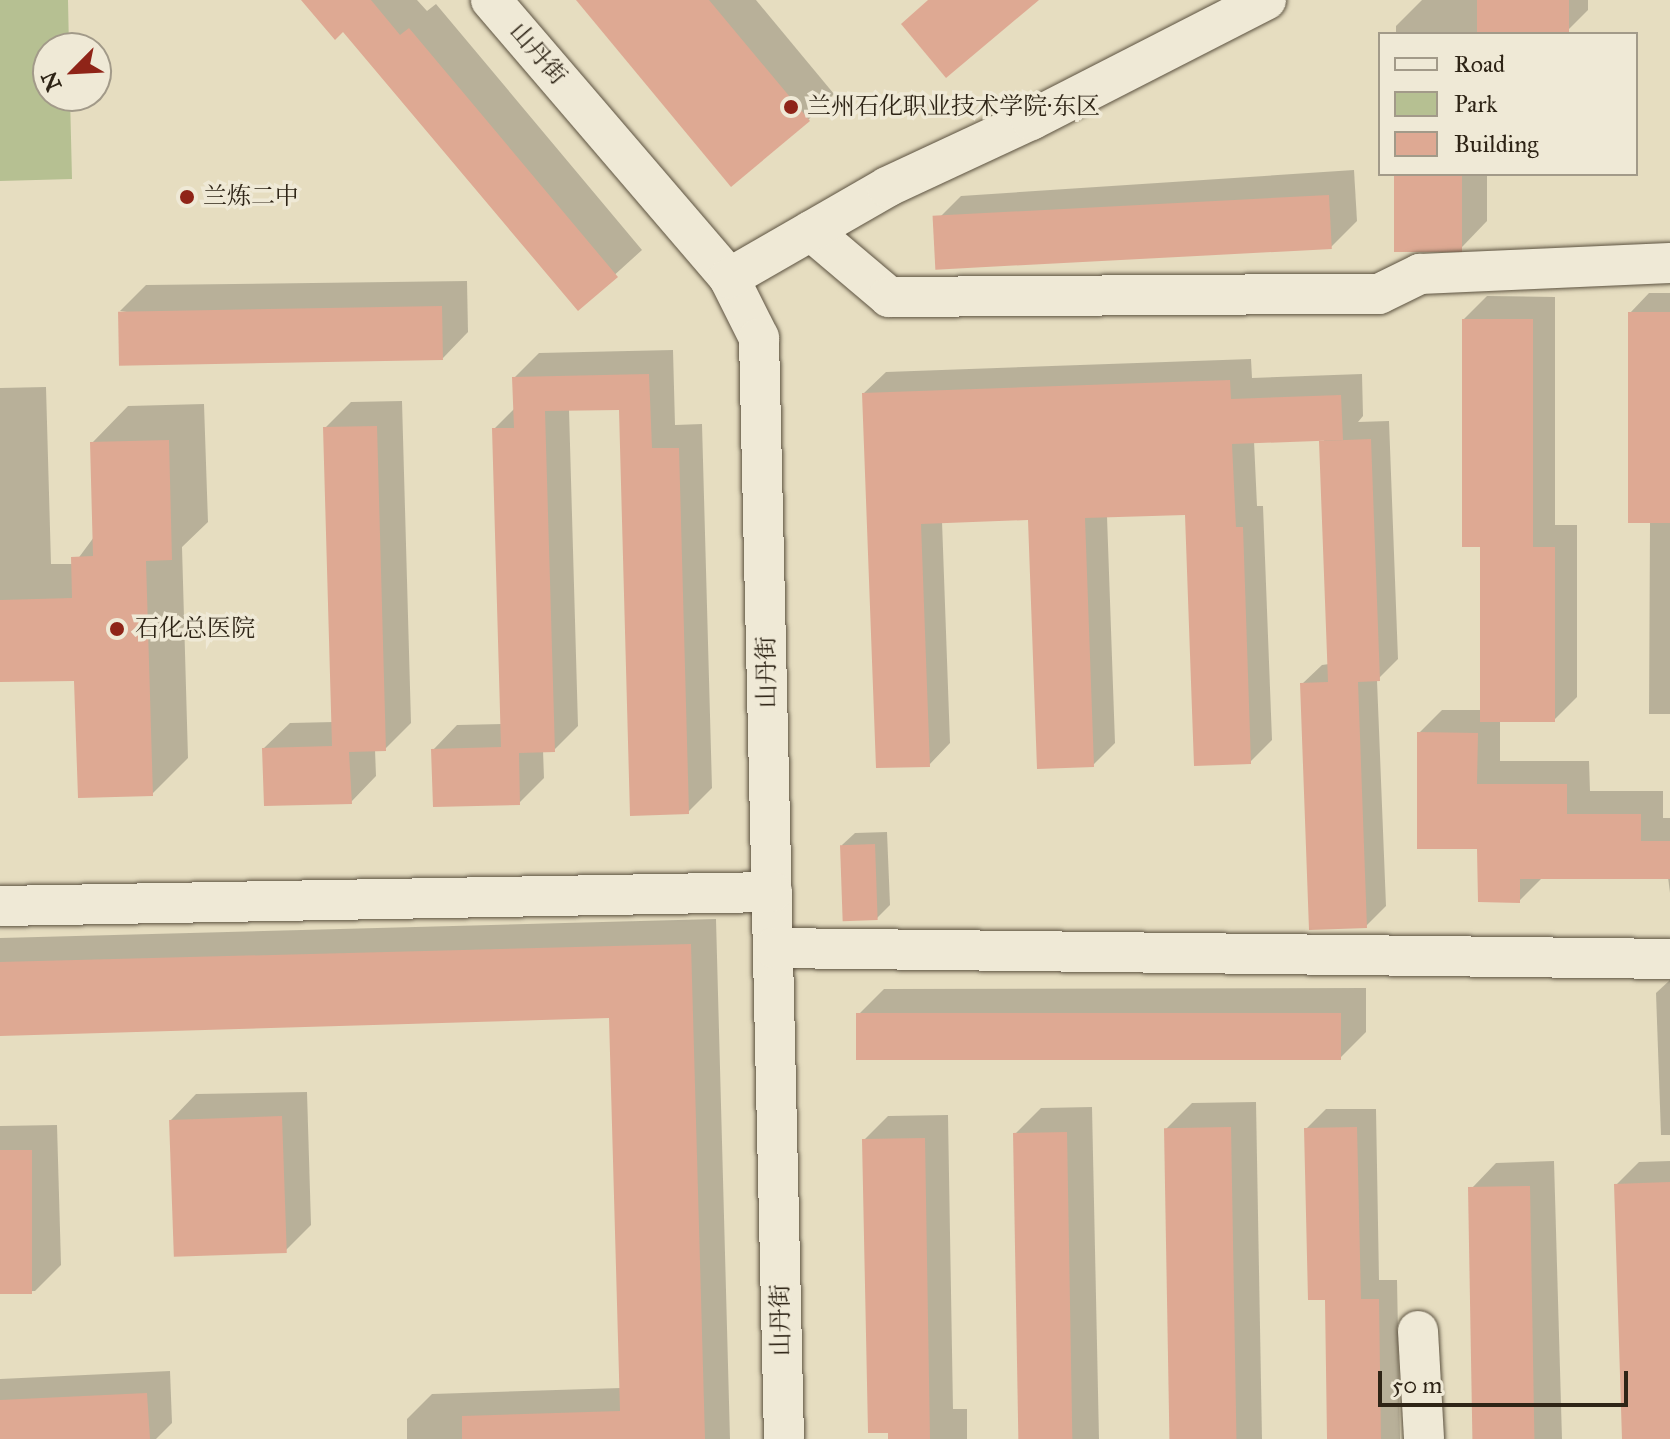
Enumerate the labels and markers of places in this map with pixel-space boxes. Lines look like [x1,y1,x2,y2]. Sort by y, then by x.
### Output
place label: 兰州石化职业技术学院·东区 [807,93,1100,121]
marker: 兰州石化职业技术学院·东区 [782,98,800,116]
place label: 兰炼二中 [203,183,299,211]
marker: 兰炼二中 [178,188,196,206]
place label: 石化总医院 [135,615,255,643]
marker: 石化总医院 [106,618,128,640]

